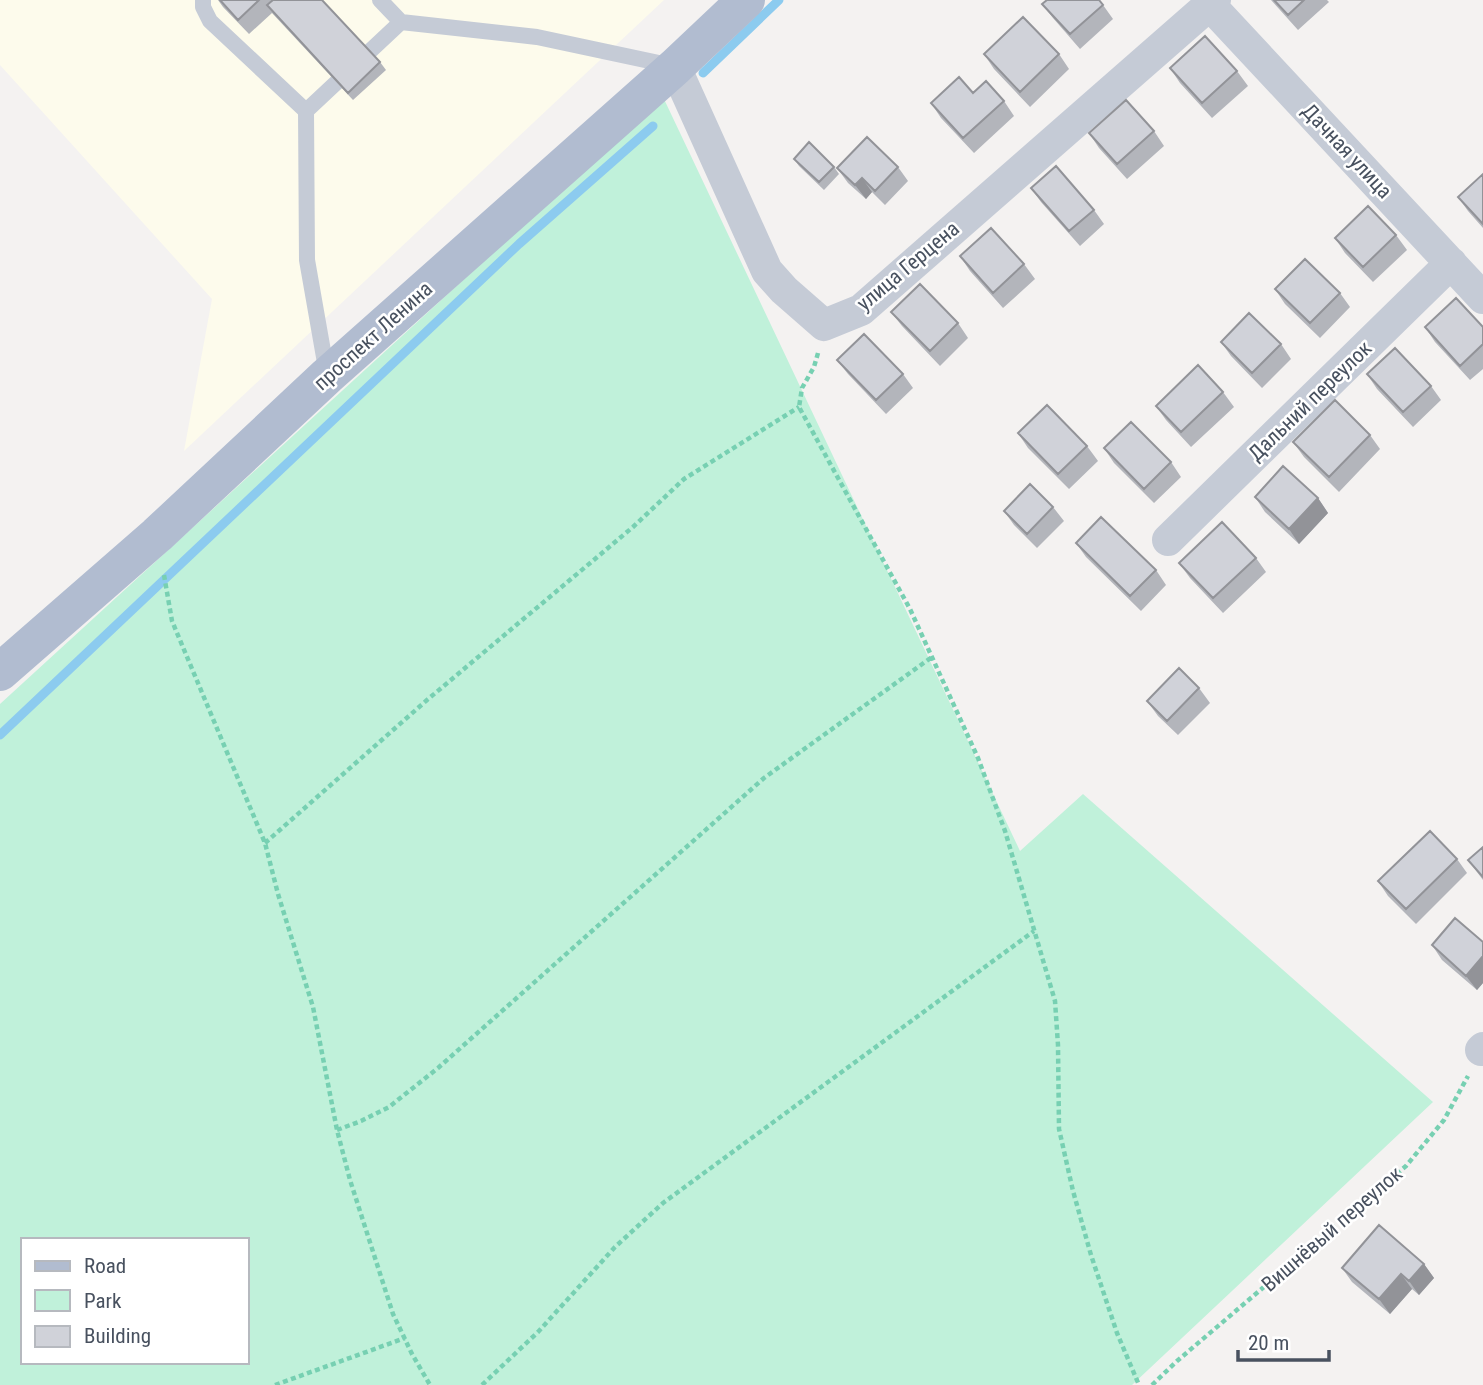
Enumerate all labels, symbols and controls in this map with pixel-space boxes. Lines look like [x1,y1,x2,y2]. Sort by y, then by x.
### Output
street label: Дачная улица [1297,99,1397,203]
street label: улица Герцена [852,216,964,316]
street label: проспект Ленина [309,277,437,395]
street label: Дальний переулок [1243,336,1377,466]
street label: Вишнёвый переулок [1257,1162,1407,1296]
legend [21,1238,248,1364]
text: Road [84,1254,126,1278]
text: Park [84,1289,122,1313]
scale bar [1238,1318,1329,1362]
text: Building [84,1324,151,1348]
text: 20 m [1248,1331,1289,1355]

